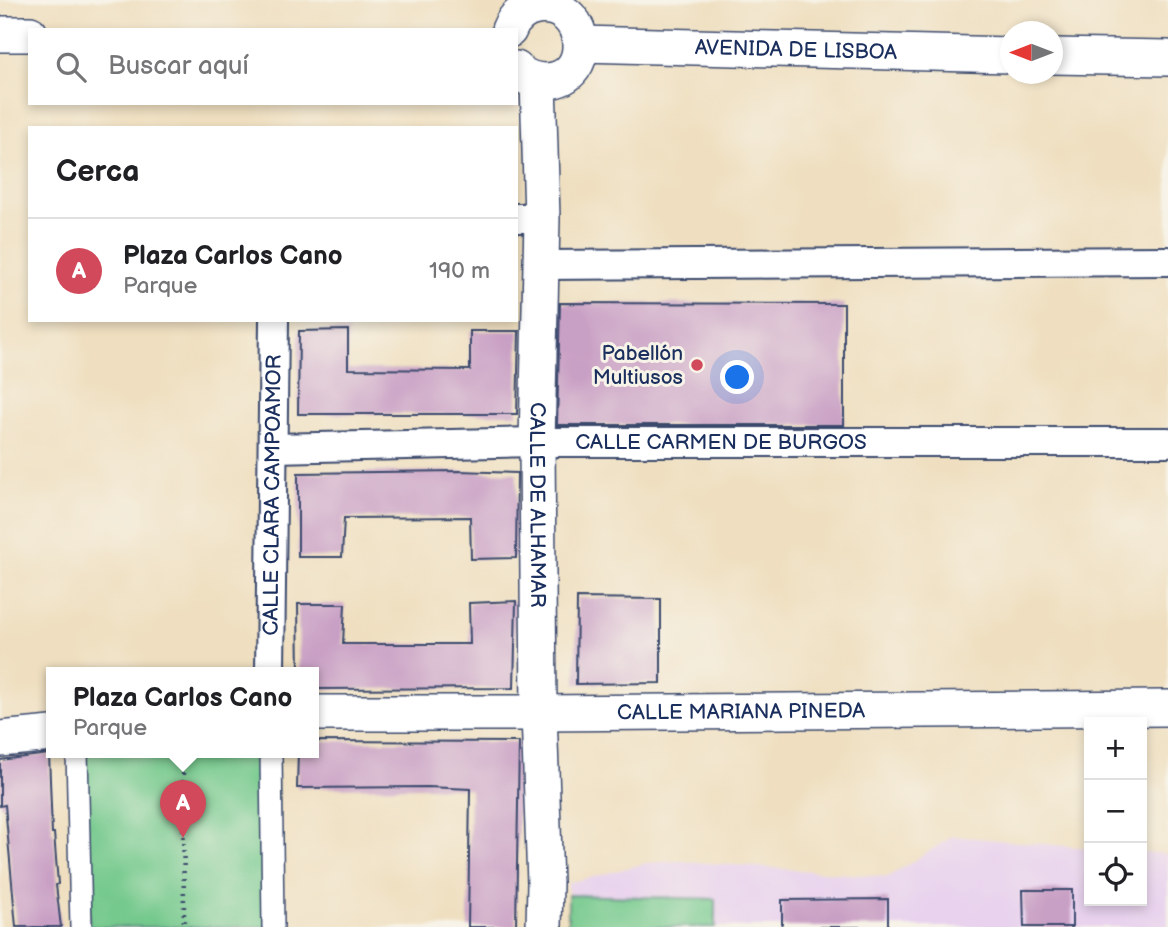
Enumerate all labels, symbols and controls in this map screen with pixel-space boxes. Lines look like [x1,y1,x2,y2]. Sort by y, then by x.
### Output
north arrow [1000,21,1063,84]
search box [28,28,518,105]
street label: AVENIDA DE LISBOA [695,34,897,65]
icon: search [52,48,90,86]
text: Buscar aquí [108,51,249,82]
text: Cerca [56,154,139,190]
text: Plaza Carlos Cano [123,241,343,272]
text: A [72,257,86,285]
text: 190 m [429,257,490,285]
text: Parque [123,272,197,300]
place label: Pabellón Multiusos [593,341,683,390]
street label: CALLE CLARA CAMPOAMOR [258,354,286,636]
marker: Pabellón Multiusos [689,357,705,373]
your location [720,360,754,394]
street label: CALLE DE ALHAMAR [525,402,551,608]
street label: CALLE CARMEN DE BURGOS [575,430,867,455]
popup [46,667,319,758]
text: Plaza Carlos Cano [73,683,292,714]
street label: CALLE MARIANA PINEDA [617,698,865,725]
text: Parque [73,714,147,742]
map controls [1084,717,1147,906]
button: + [1084,717,1147,780]
pin: A [160,780,206,838]
button: − [1084,780,1147,843]
button: locate [1084,843,1147,906]

